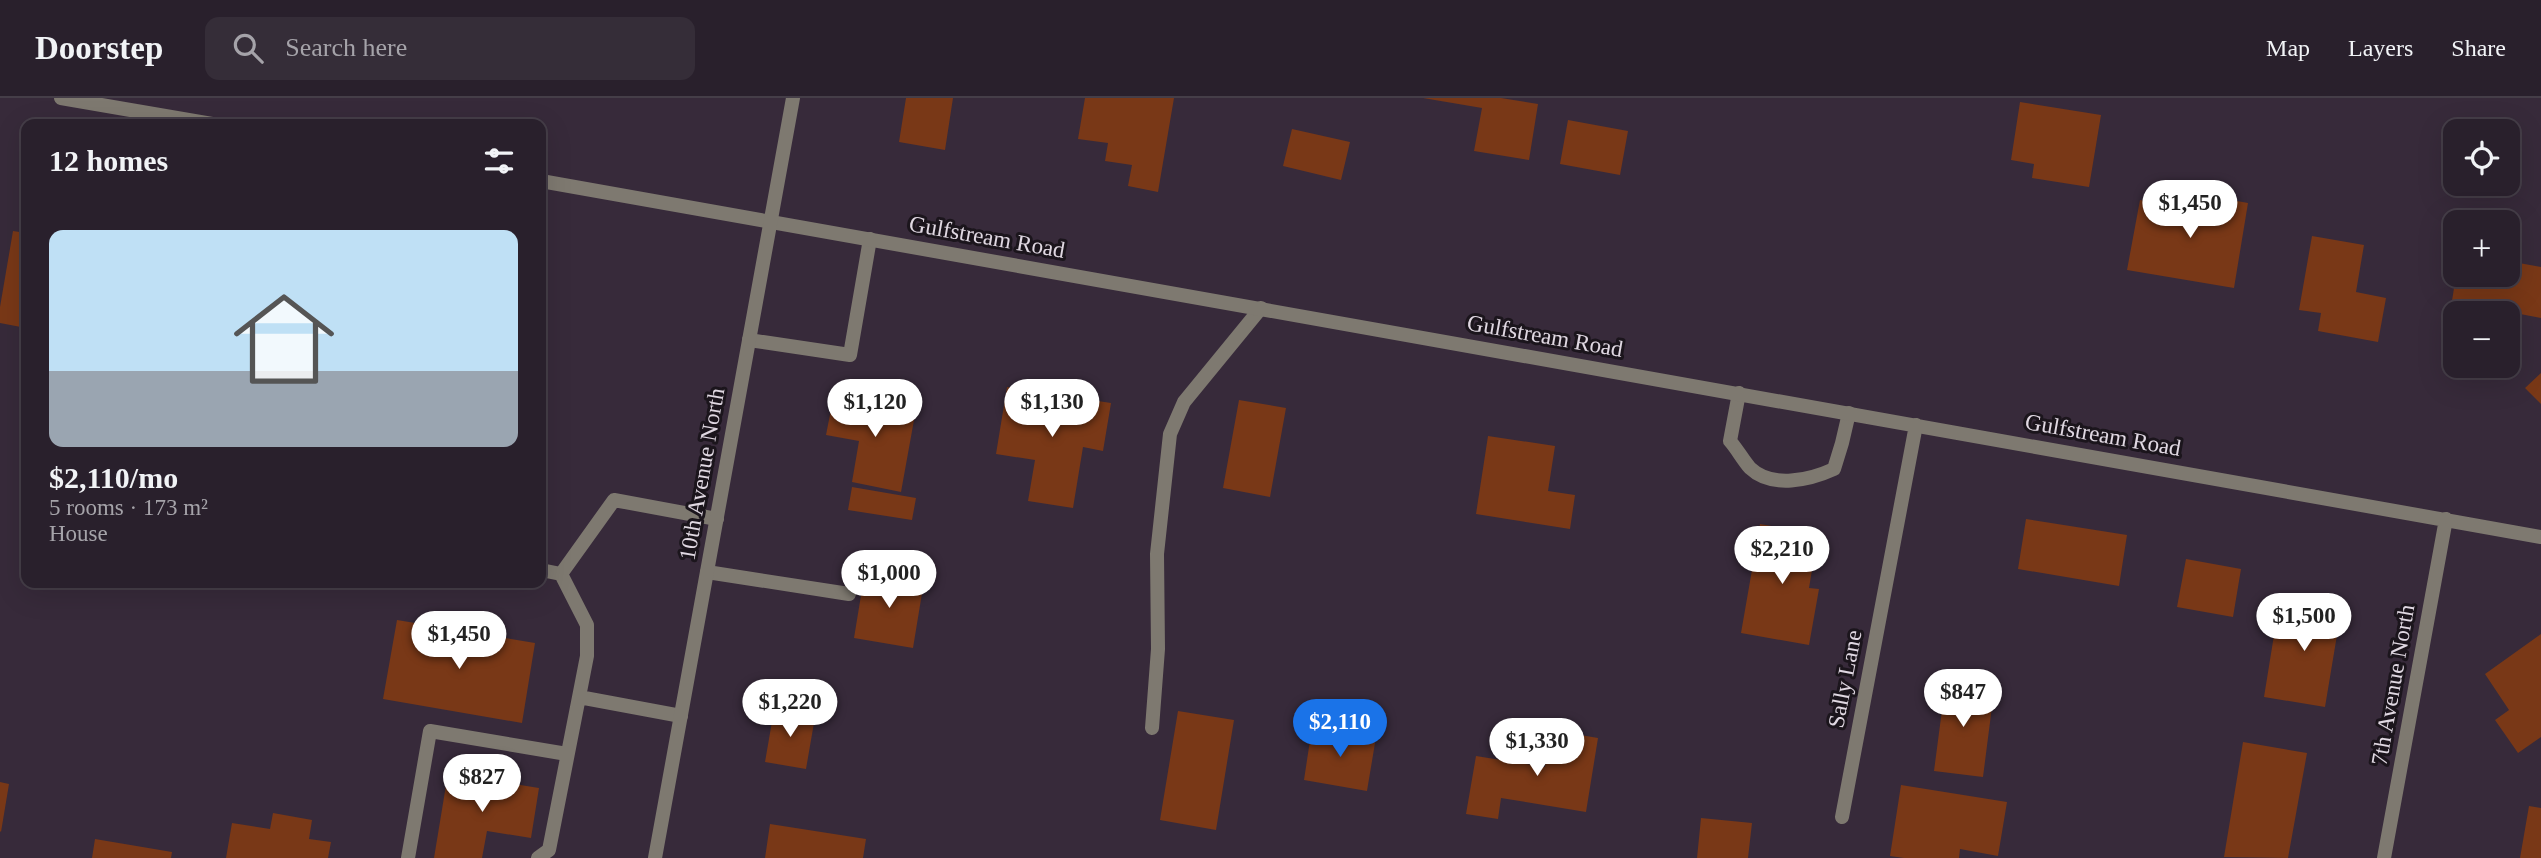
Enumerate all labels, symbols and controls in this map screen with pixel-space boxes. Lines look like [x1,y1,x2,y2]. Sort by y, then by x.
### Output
search box [205,17,695,80]
icon: search [229,29,267,67]
text: Doorstep [35,30,163,66]
text: Search here [285,33,407,62]
text: Map [2266,35,2310,61]
text: Layers [2348,35,2413,61]
text: Share [2451,35,2506,61]
map controls [2443,119,2520,378]
button: locate [2443,119,2520,196]
icon: filters [480,142,518,180]
text: 12 homes [49,144,168,177]
pin: $1,450 [2133,180,2247,240]
text: $1,450 [2158,190,2222,215]
button: + [2443,210,2520,287]
street label: Gulfstream Road [907,211,1067,263]
icon: home [221,276,347,402]
button: − [2443,301,2520,378]
street label: Gulfstream Road [1465,310,1625,362]
pin: $1,120 [818,380,932,439]
pin: $1,130 [995,380,1109,439]
street label: 10th Avenue North [675,385,730,562]
text: $1,120 [843,389,907,414]
text: $1,130 [1020,389,1084,414]
street label: Gulfstream Road [2023,409,2183,461]
text: $2,110/mo [49,461,178,494]
text: 5 rooms · 173 m² [49,495,208,520]
text: House [49,521,108,546]
pin: $2,210 [1725,526,1839,586]
text: $2,210 [1750,536,1814,561]
pin: $1,000 [832,550,946,610]
text: $1,000 [857,560,921,585]
pin: $1,500 [2247,594,2361,653]
street label: 7th Avenue North [2367,602,2420,767]
text: $1,500 [2272,603,2336,628]
pin: $1,450 [402,612,516,671]
text: $1,450 [427,621,491,646]
street label: Sally Lane [1823,628,1867,730]
pin: $847 [1922,670,2004,729]
text: $847 [1940,679,1986,704]
pin: $1,220 [733,680,847,739]
text: $1,220 [758,689,822,714]
pin: $2,110 [1283,700,1397,759]
text: $2,110 [1309,709,1371,734]
pin: $1,330 [1480,718,1594,778]
text: $1,330 [1505,728,1569,753]
pin: $827 [441,754,523,814]
text: $827 [459,764,505,789]

